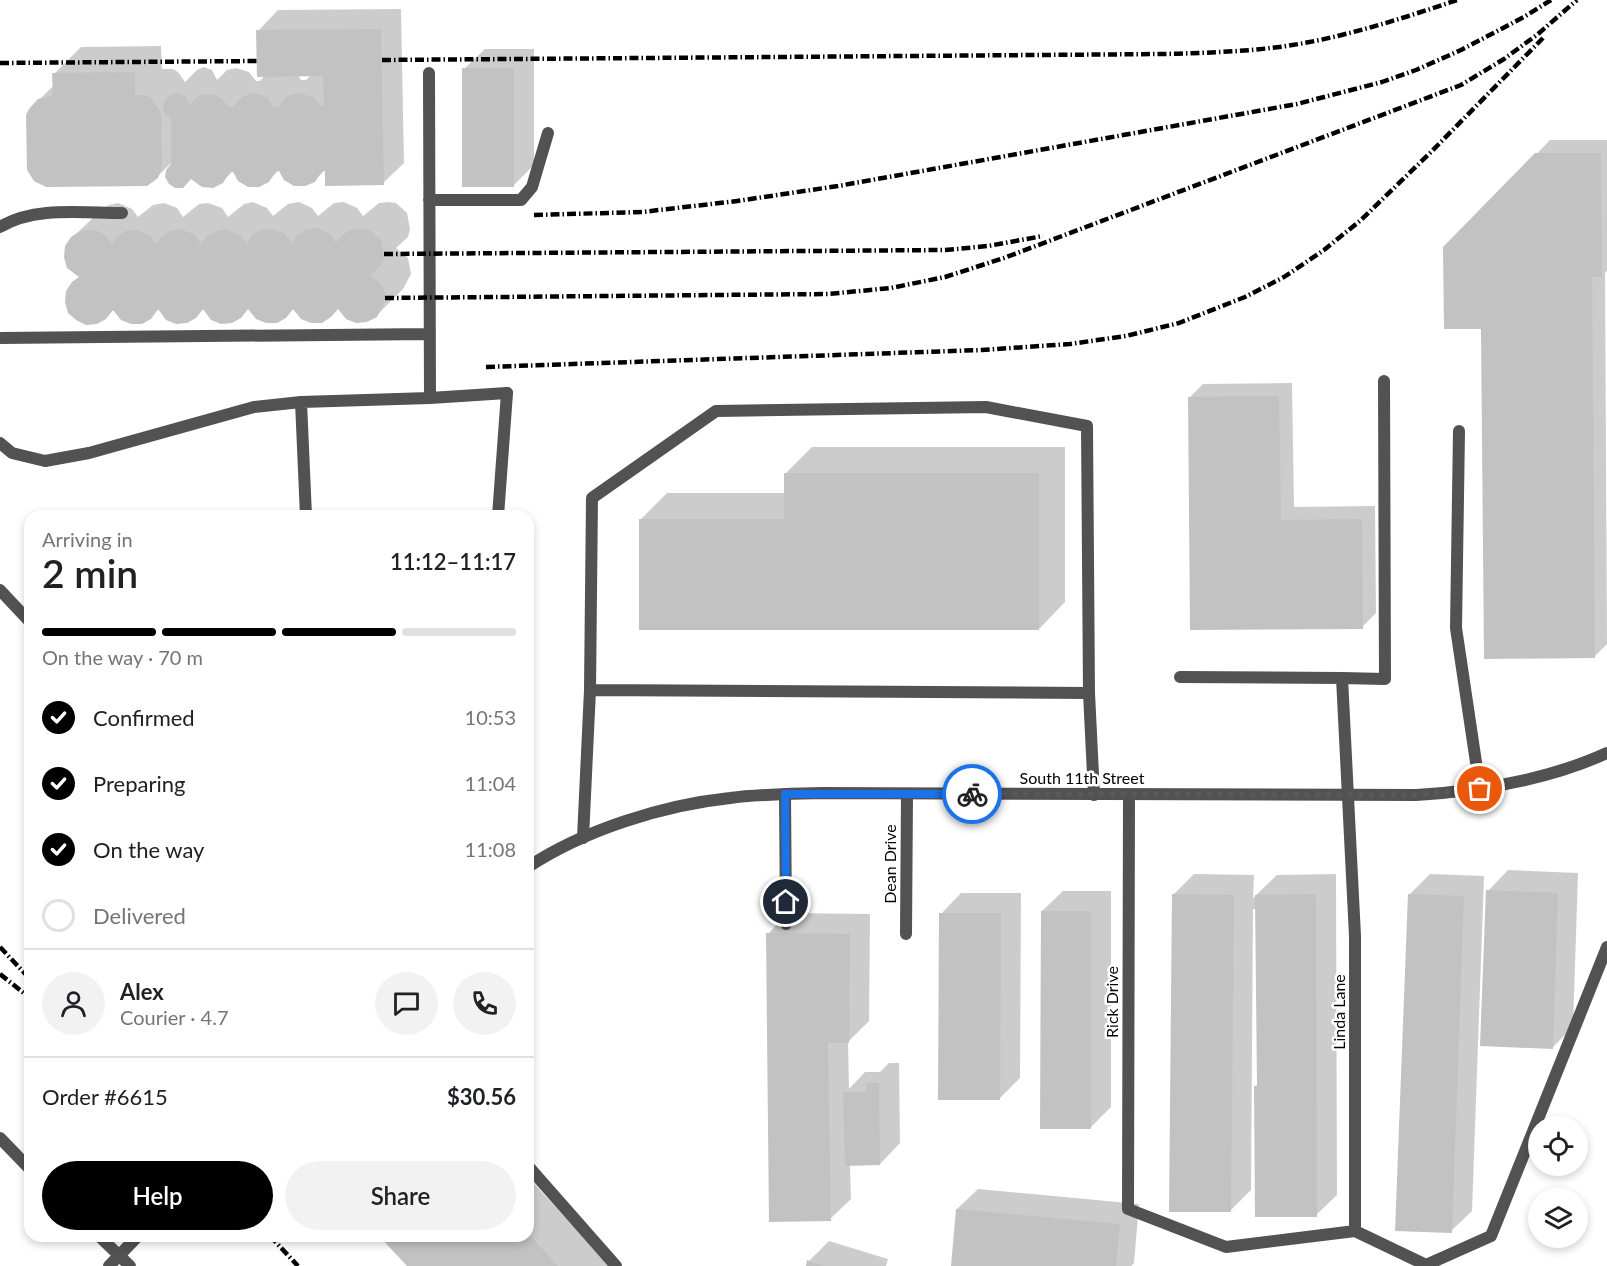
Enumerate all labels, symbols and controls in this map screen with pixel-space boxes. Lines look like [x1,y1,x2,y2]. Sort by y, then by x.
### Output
text: Arriving in [42,527,133,551]
text: 11:12–11:17 [390,548,516,575]
text: 2 min [42,550,138,596]
text: On the way · 70 m [42,645,203,669]
icon: check [42,701,75,734]
text: Confirmed [93,704,195,731]
text: 10:53 [465,705,516,729]
pin [1454,763,1505,814]
courier [942,764,1002,824]
icon: check [42,767,75,800]
street label: South 11th Street [1020,768,1145,787]
text: Preparing [93,770,185,797]
text: 11:04 [465,771,516,795]
icon: bag [1463,772,1496,805]
icon: bike [956,778,989,811]
street label: Dean Drive [880,824,899,904]
icon: check [42,833,75,866]
text: On the way [93,836,204,863]
text: 11:08 [465,837,516,861]
pin [760,876,811,927]
icon: home [769,885,802,918]
text: Delivered [93,902,186,929]
street label: Rick Drive [1102,966,1121,1038]
button: person [42,972,105,1035]
button: chat [375,972,438,1035]
button: phone [453,972,516,1035]
street label: Linda Lane [1329,974,1348,1050]
text: Alex [120,978,164,1005]
text: Courier · 4.7 [120,1005,229,1029]
text: Order #6615 [42,1083,168,1110]
text: $30.56 [447,1083,516,1110]
map controls [1528,1116,1588,1248]
button: locate [1528,1116,1588,1176]
button: Help [42,1161,273,1230]
button: Share [285,1161,516,1230]
button: layers [1528,1188,1588,1248]

